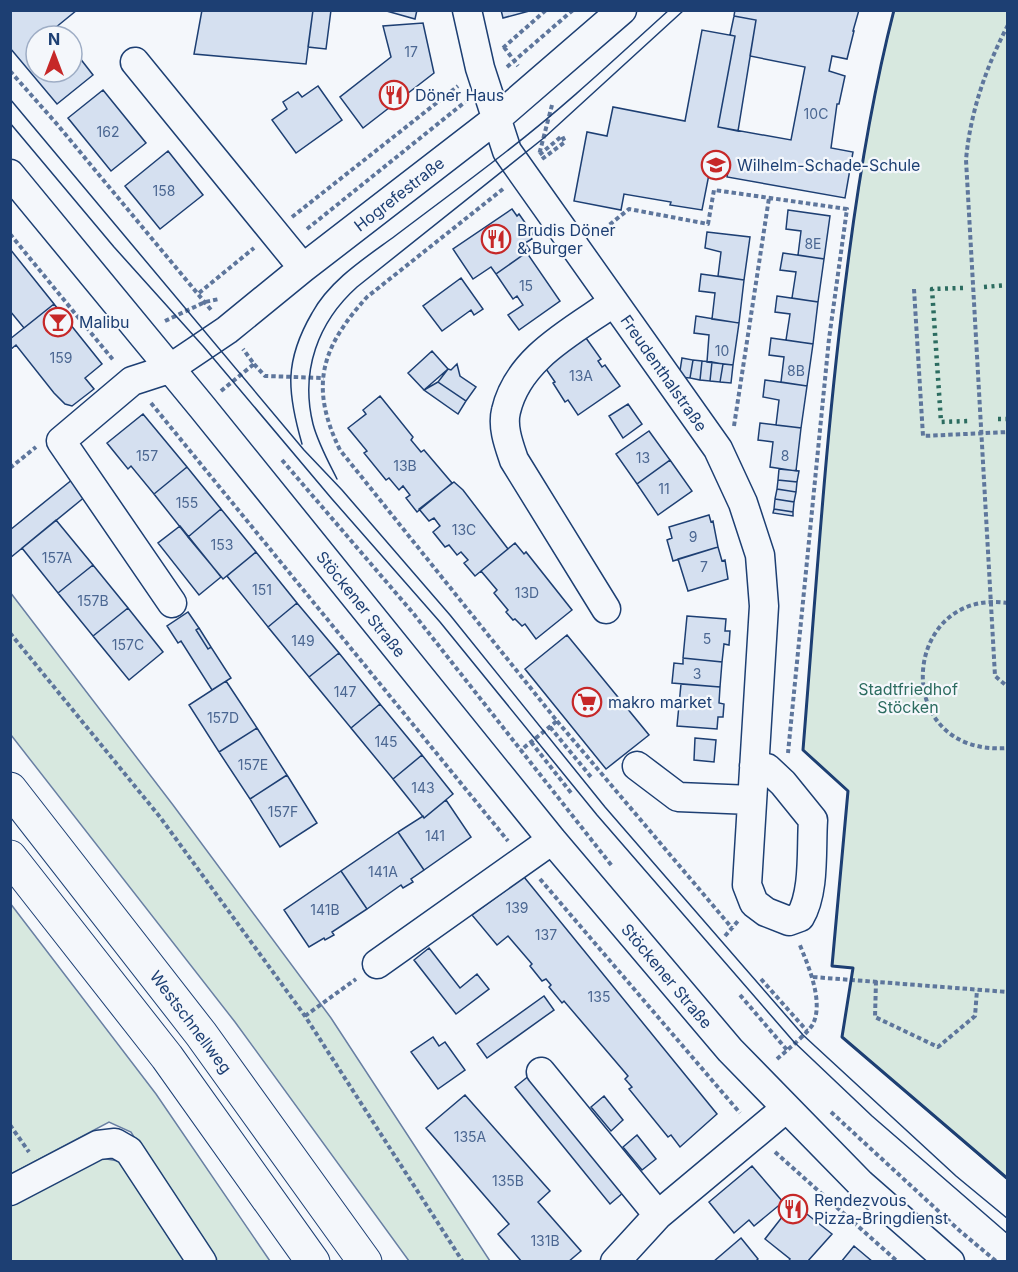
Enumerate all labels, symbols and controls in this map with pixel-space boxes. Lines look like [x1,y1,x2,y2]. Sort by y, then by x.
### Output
north arrow [24,24,84,84]
text: N [48,29,60,49]
house number: 17 [404,43,418,60]
restaurant icon: Döner Haus [378,79,410,111]
place label: Döner Haus [415,85,504,105]
house number: 10C [804,105,828,122]
house number: 162 [97,123,119,140]
school or university icon: Wilhelm-Schade-Schule [700,149,732,181]
street label: Hogrefestraße [350,153,448,235]
place label: Wilhelm-Schade-Schule [737,155,920,175]
house number: 158 [153,182,175,199]
place label: Brudis Döner & Burger [517,220,616,258]
restaurant icon: Brudis Döner & Burger [480,223,512,255]
house number: 8E [804,235,822,252]
house number: 15 [519,277,533,294]
bar icon: Malibu [42,306,74,338]
street label: Freudenthalstraße [616,311,712,435]
place label: Malibu [79,312,129,332]
house number: 10 [715,342,729,359]
house number: 159 [50,349,72,366]
house number: 8B [787,362,805,379]
house number: 13A [569,367,593,384]
house number: 157 [136,447,158,464]
house number: 8 [781,447,789,464]
house number: 13 [636,449,650,466]
house number: 13B [393,457,417,474]
house number: 11 [658,480,670,497]
house number: 155 [176,494,198,511]
house number: 13C [452,521,476,538]
house number: 9 [689,528,697,545]
house number: 153 [211,536,233,553]
street label: Stöckener Straße [312,547,410,661]
house number: 157A [42,549,72,566]
house number: 7 [700,558,708,575]
house number: 151 [252,581,272,598]
house number: 13D [515,584,539,601]
house number: 157B [77,592,109,609]
house number: 5 [703,630,711,647]
house number: 149 [291,632,315,649]
house number: 157C [112,636,144,653]
house number: 3 [693,665,701,682]
park label: Stadtfriedhof Stöcken [858,679,958,717]
house number: 147 [334,683,356,700]
supermarket icon: makro market [571,686,603,718]
place label: makro market [608,692,712,712]
house number: 157D [207,709,239,726]
house number: 145 [374,733,398,750]
house number: 157E [238,756,268,773]
house number: 143 [411,779,435,796]
house number: 157F [268,803,298,820]
house number: 141 [425,827,445,844]
house number: 141A [368,863,398,880]
house number: 139 [505,899,529,916]
house number: 141B [310,901,340,918]
street label: Stöckener Straße [617,919,717,1033]
house number: 137 [535,926,557,943]
street label: Westschnellweg [146,967,236,1077]
house number: 135 [588,988,610,1005]
house number: 135A [454,1128,487,1145]
house number: 135B [492,1172,524,1189]
place label: Rendezvous Pizza-Bringdienst [814,1190,948,1228]
restaurant icon: Rendezvous Pizza-Bringdienst [777,1193,809,1225]
house number: 131B [530,1232,560,1249]

